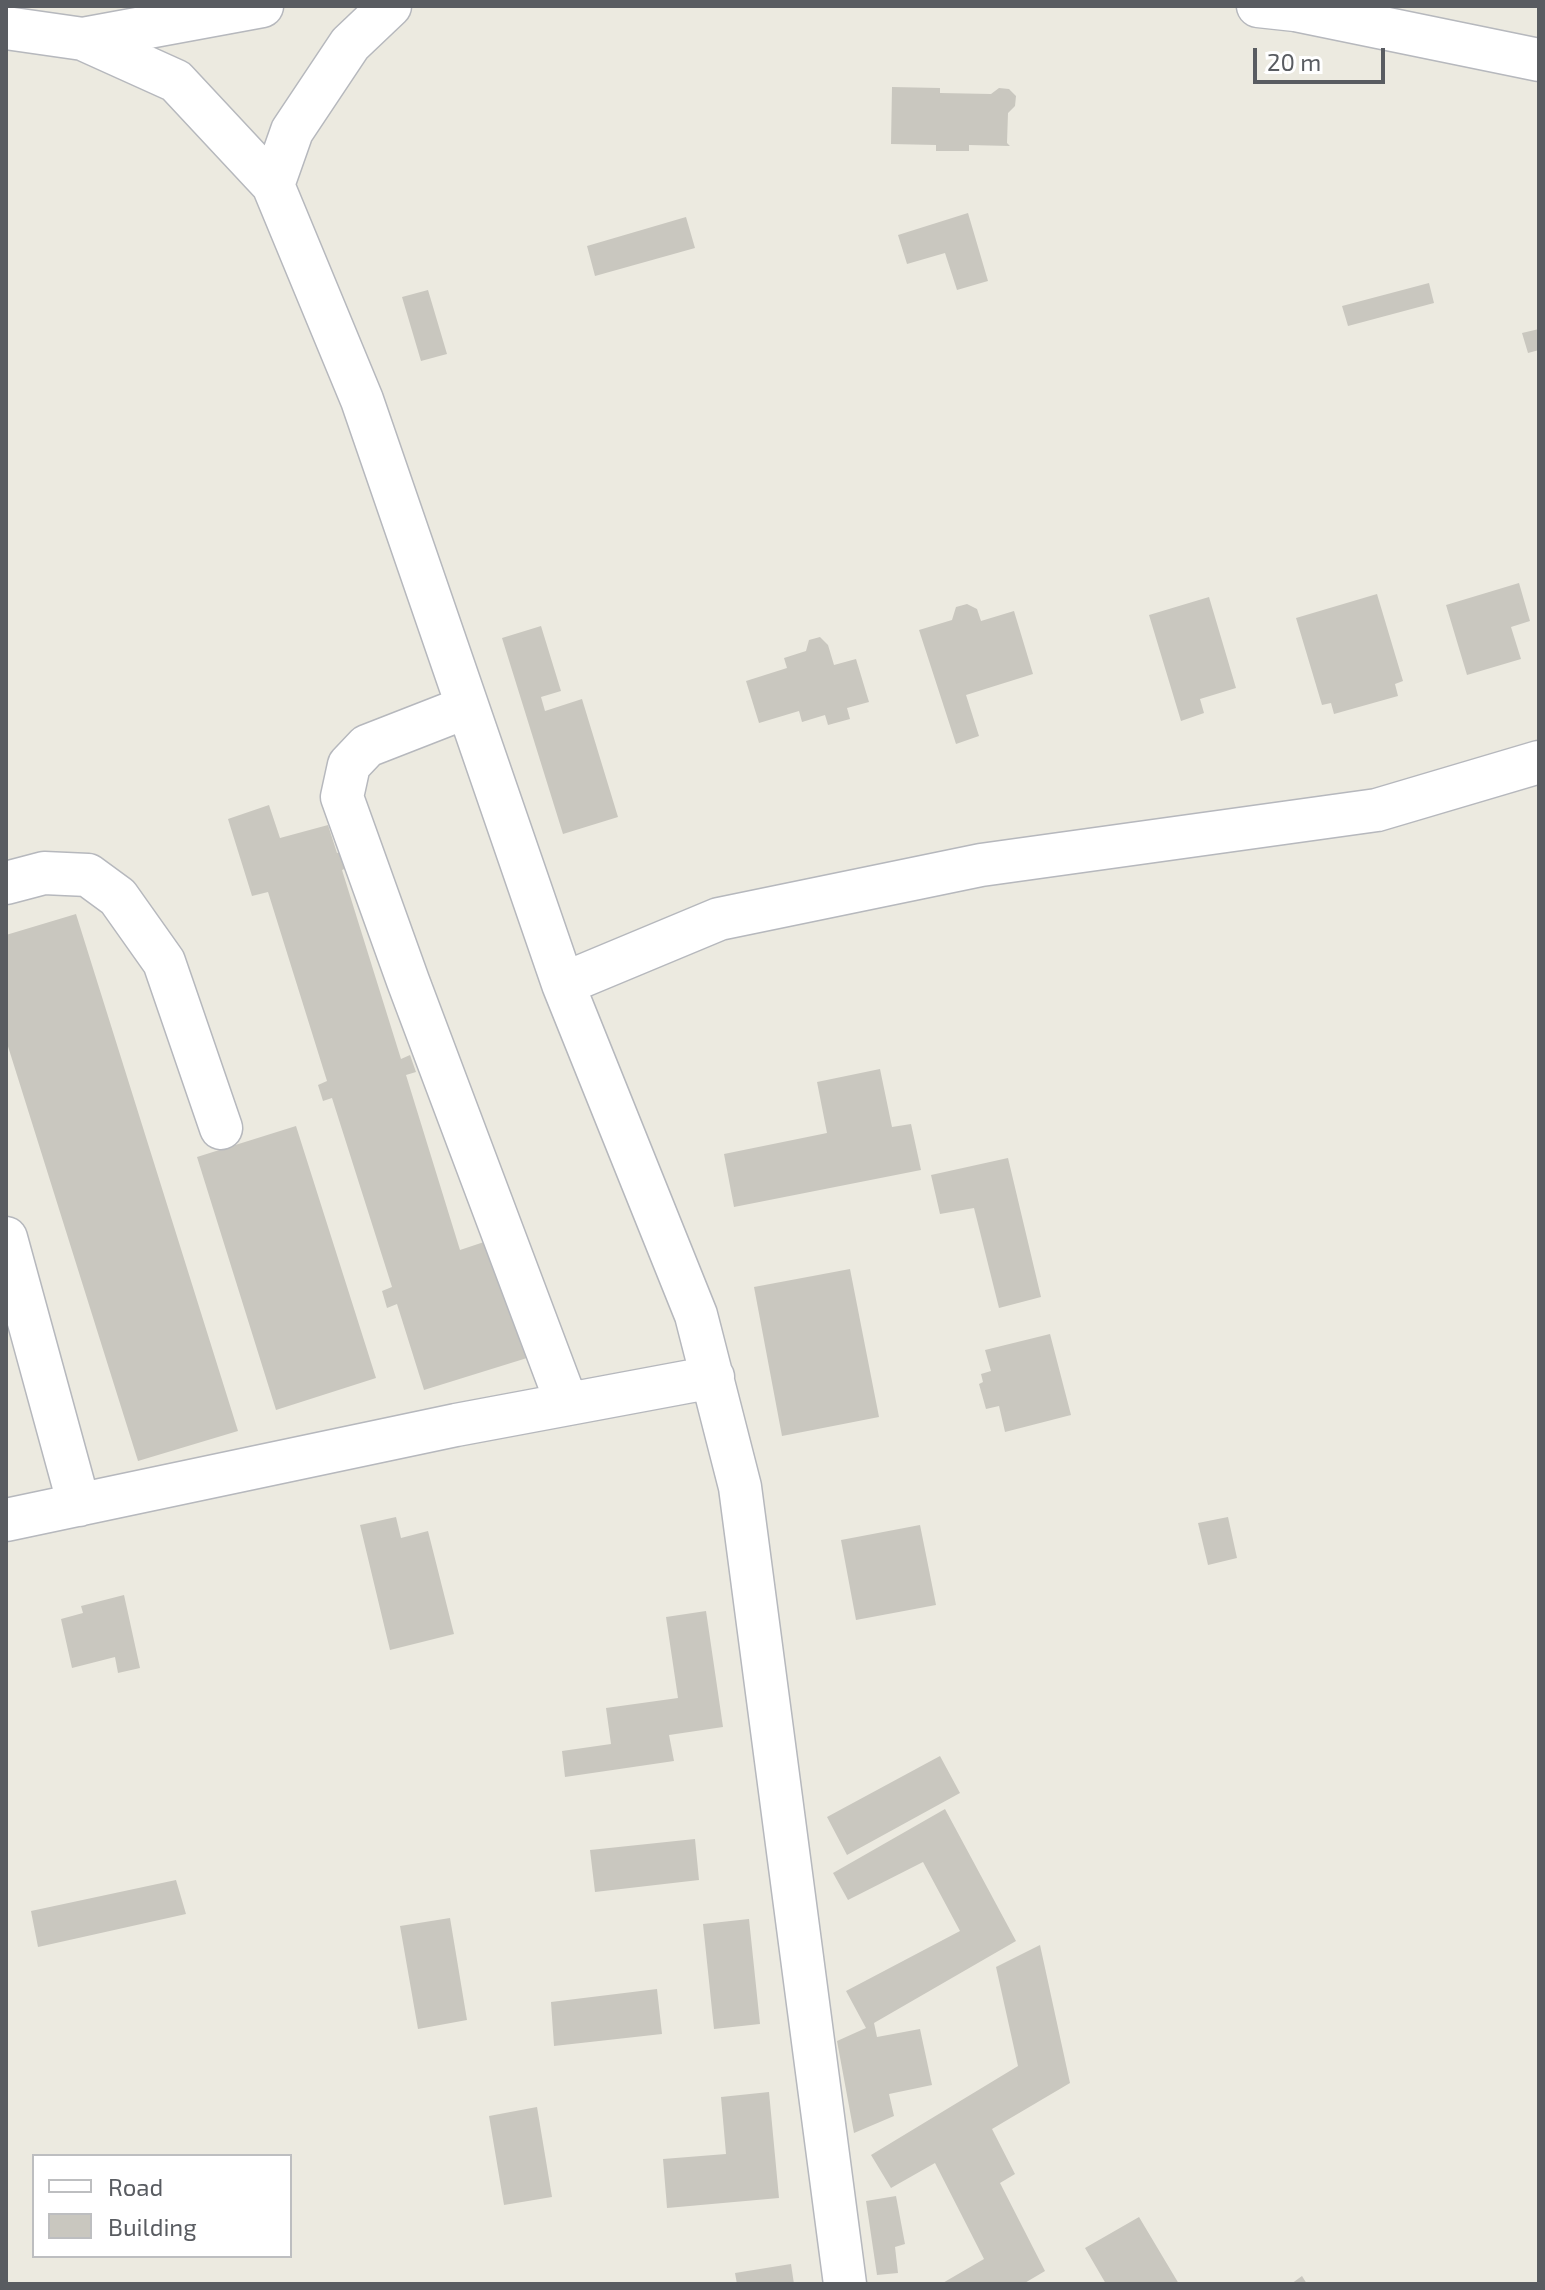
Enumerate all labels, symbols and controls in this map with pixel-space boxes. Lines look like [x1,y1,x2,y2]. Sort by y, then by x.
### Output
scale bar [1257,32,1389,82]
text: 20 m [1267,47,1321,76]
legend [32,2154,292,2258]
text: Road [108,2172,163,2201]
text: Building [108,2212,197,2241]

